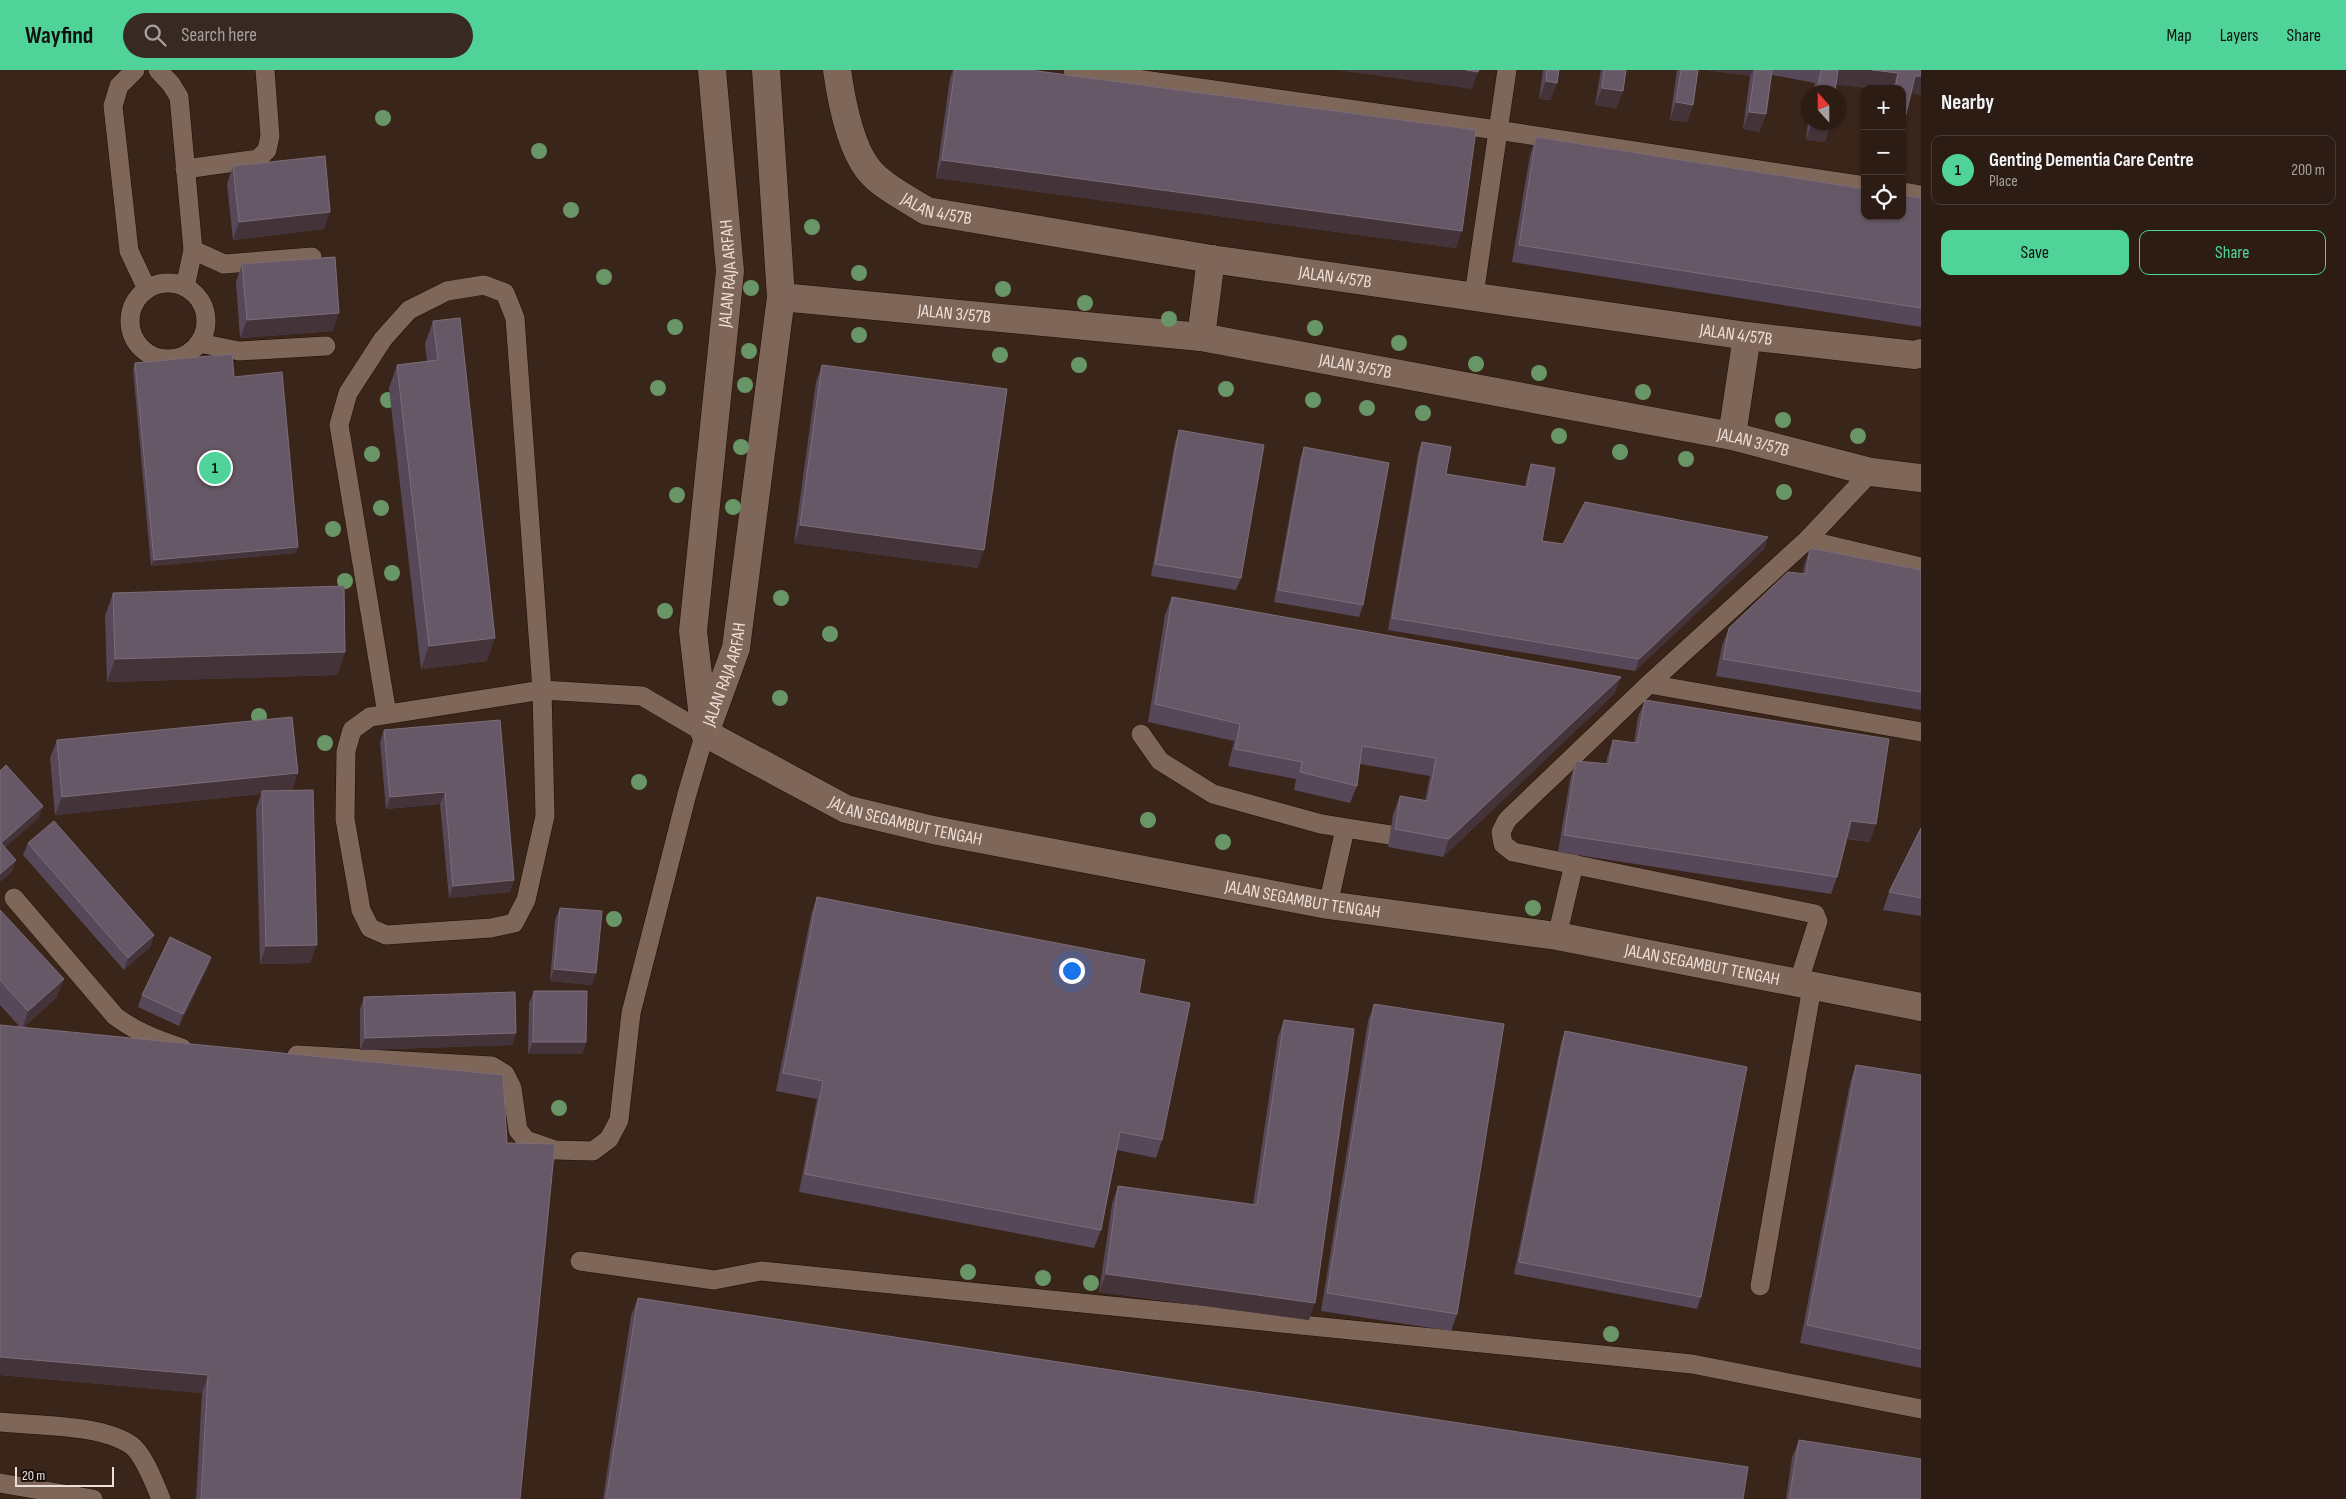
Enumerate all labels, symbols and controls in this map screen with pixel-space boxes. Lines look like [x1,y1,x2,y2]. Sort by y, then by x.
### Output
search box [123,13,473,58]
text: Wayfind [25,21,93,50]
icon: search [141,21,169,49]
text: Search here [181,24,257,47]
text: Map [2167,25,2192,46]
text: Layers [2220,25,2259,46]
text: Share [2287,25,2321,46]
north arrow [1801,85,1846,130]
map controls [1861,85,1906,220]
button: + [1861,85,1906,130]
text: Nearby [1941,90,1994,115]
button: − [1861,130,1906,175]
text: Genting Dementia Care Centre [1989,149,2194,172]
text: 1 [1955,161,1961,180]
text: 200 m [2291,161,2325,180]
text: Place [1989,172,2018,191]
button: locate [1861,175,1906,220]
street label: JALAN 4/57B [896,188,973,229]
street label: JALAN RAJA ARFAH [714,219,741,329]
button: Save [1941,230,2129,275]
button: Share [2139,230,2326,275]
street label: JALAN 4/57B [1296,262,1373,293]
street label: JALAN 3/57B [916,300,992,328]
street label: JALAN 4/57B [1697,319,1774,350]
street label: JALAN 3/57B [1316,349,1393,383]
street label: JALAN 3/57B [1715,423,1791,461]
pin: 1 [199,449,231,487]
street label: JALAN RAJA ARFAH [698,621,750,730]
street label: JALAN SEGAMBUT TENGAH [824,791,984,850]
street label: JALAN SEGAMBUT TENGAH [1222,876,1382,923]
street label: JALAN SEGAMBUT TENGAH [1622,939,1782,990]
your location [1059,958,1085,984]
scale bar [15,1464,114,1487]
text: 20 m [22,1467,45,1484]

